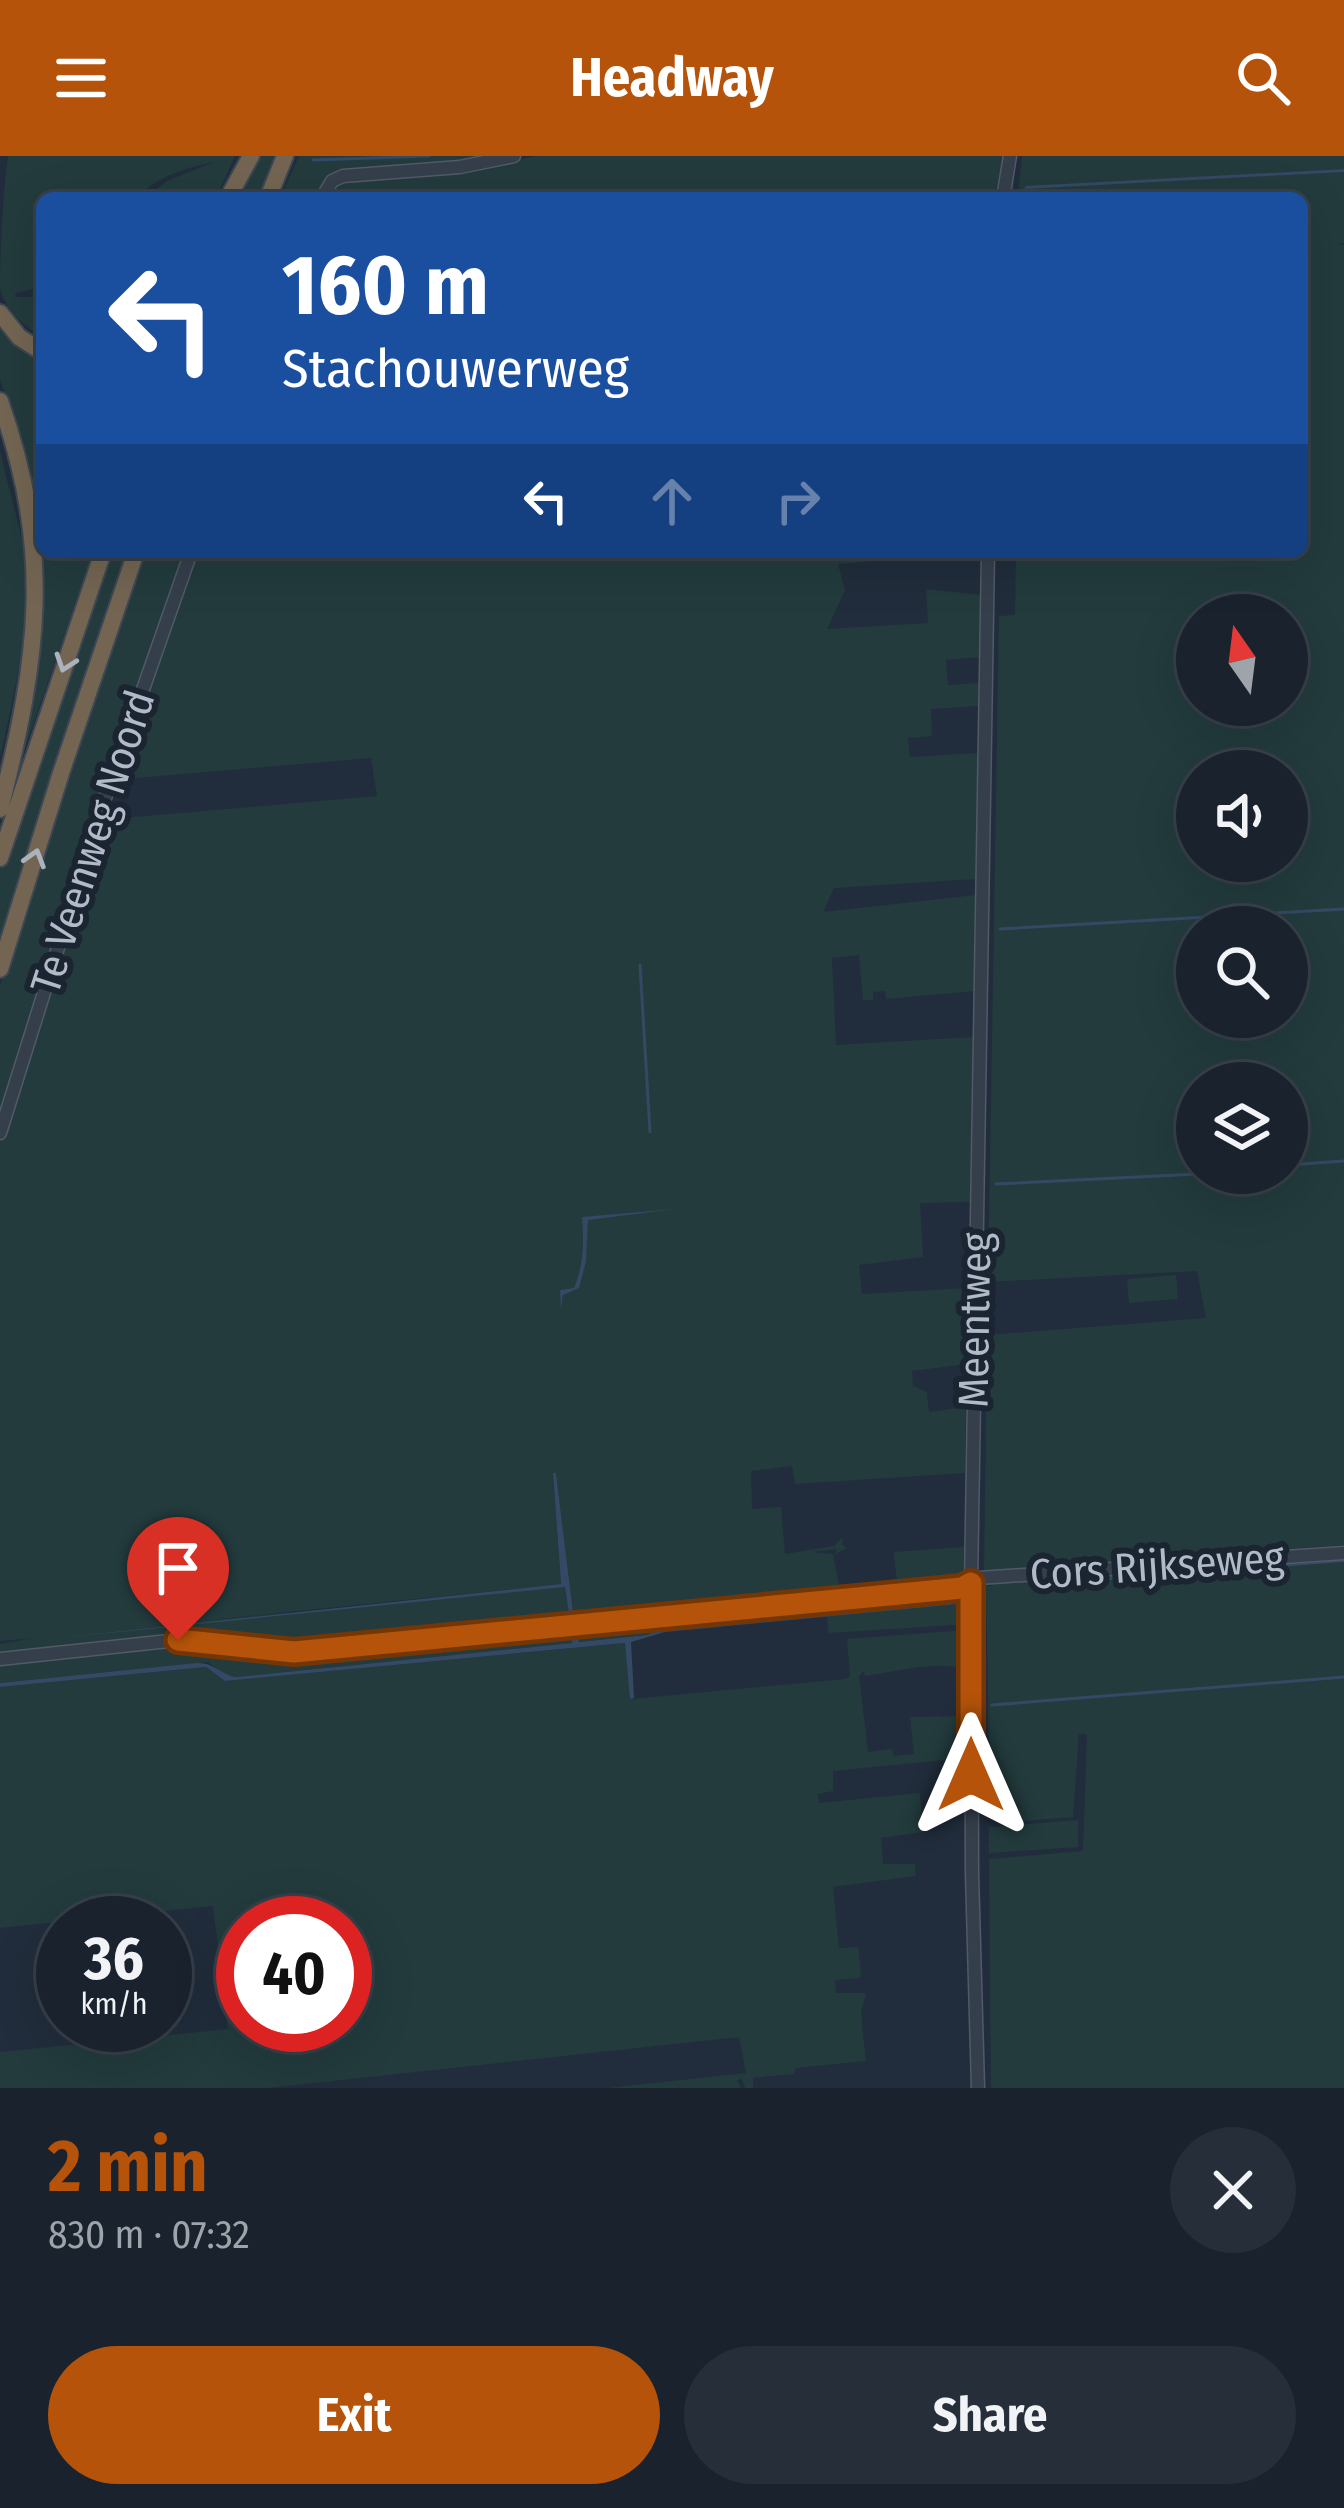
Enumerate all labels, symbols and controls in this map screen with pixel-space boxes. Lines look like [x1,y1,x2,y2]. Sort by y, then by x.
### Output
icon: menu [48,45,114,111]
icon: search [1230,45,1296,111]
text: Headway [570,46,774,110]
text: 160 m [282,235,489,336]
icon: left [84,240,240,396]
text: Stachouwerweg [282,337,629,401]
icon: left [513,468,579,534]
icon: ahead [639,468,705,534]
icon: right [765,468,831,534]
north arrow [1176,594,1308,726]
map controls [1176,594,1308,1194]
one-way arrow [55,651,79,672]
street label: Te Veenweg Noord [21,684,165,1000]
button: sound [1176,750,1308,882]
one-way arrow [20,848,45,869]
button: search [1176,906,1308,1038]
button: layers [1176,1062,1308,1194]
street label: Meentweg [948,1232,1002,1408]
pin [127,1517,229,1640]
street label: Cors Rijkseweg [1028,1532,1286,1600]
icon: arrive [145,1535,211,1601]
position arrow [908,1712,1034,1838]
speed limit sign: 40 [216,1896,372,2052]
text: 36 [84,1923,144,1995]
text: km/h [81,1986,147,2022]
text: 2 min [48,2124,208,2210]
button: close [1170,2127,1296,2253]
text: 830 m · 07:32 [48,2212,250,2258]
button: Exit [48,2346,660,2484]
button: Share [684,2346,1296,2484]

